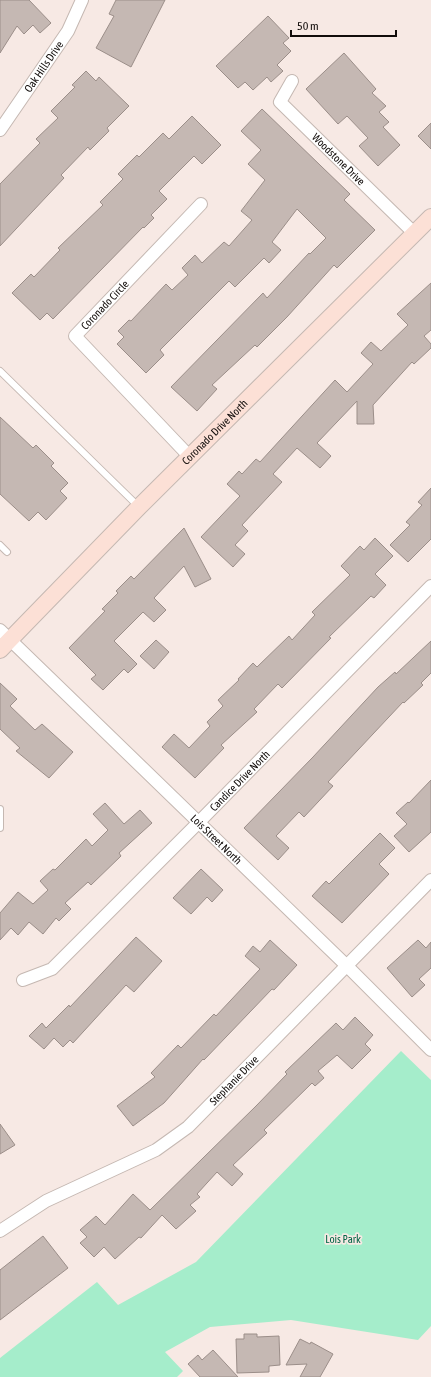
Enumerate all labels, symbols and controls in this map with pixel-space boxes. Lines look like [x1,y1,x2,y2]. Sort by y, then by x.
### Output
scale bar [291,12,396,38]
text: 50 m [297,19,319,33]
street label: Oak Hills Drive [22,39,65,94]
street label: Woodstone Drive [310,131,367,187]
street label: Coronado Circle [78,278,131,332]
street label: Coronado Drive North [179,397,250,467]
street label: Candice Drive North [207,748,272,813]
street label: Lois Street North [188,812,244,867]
street label: Stephanie Drive [207,1053,261,1107]
park label: Lois Park [325,1233,361,1245]

